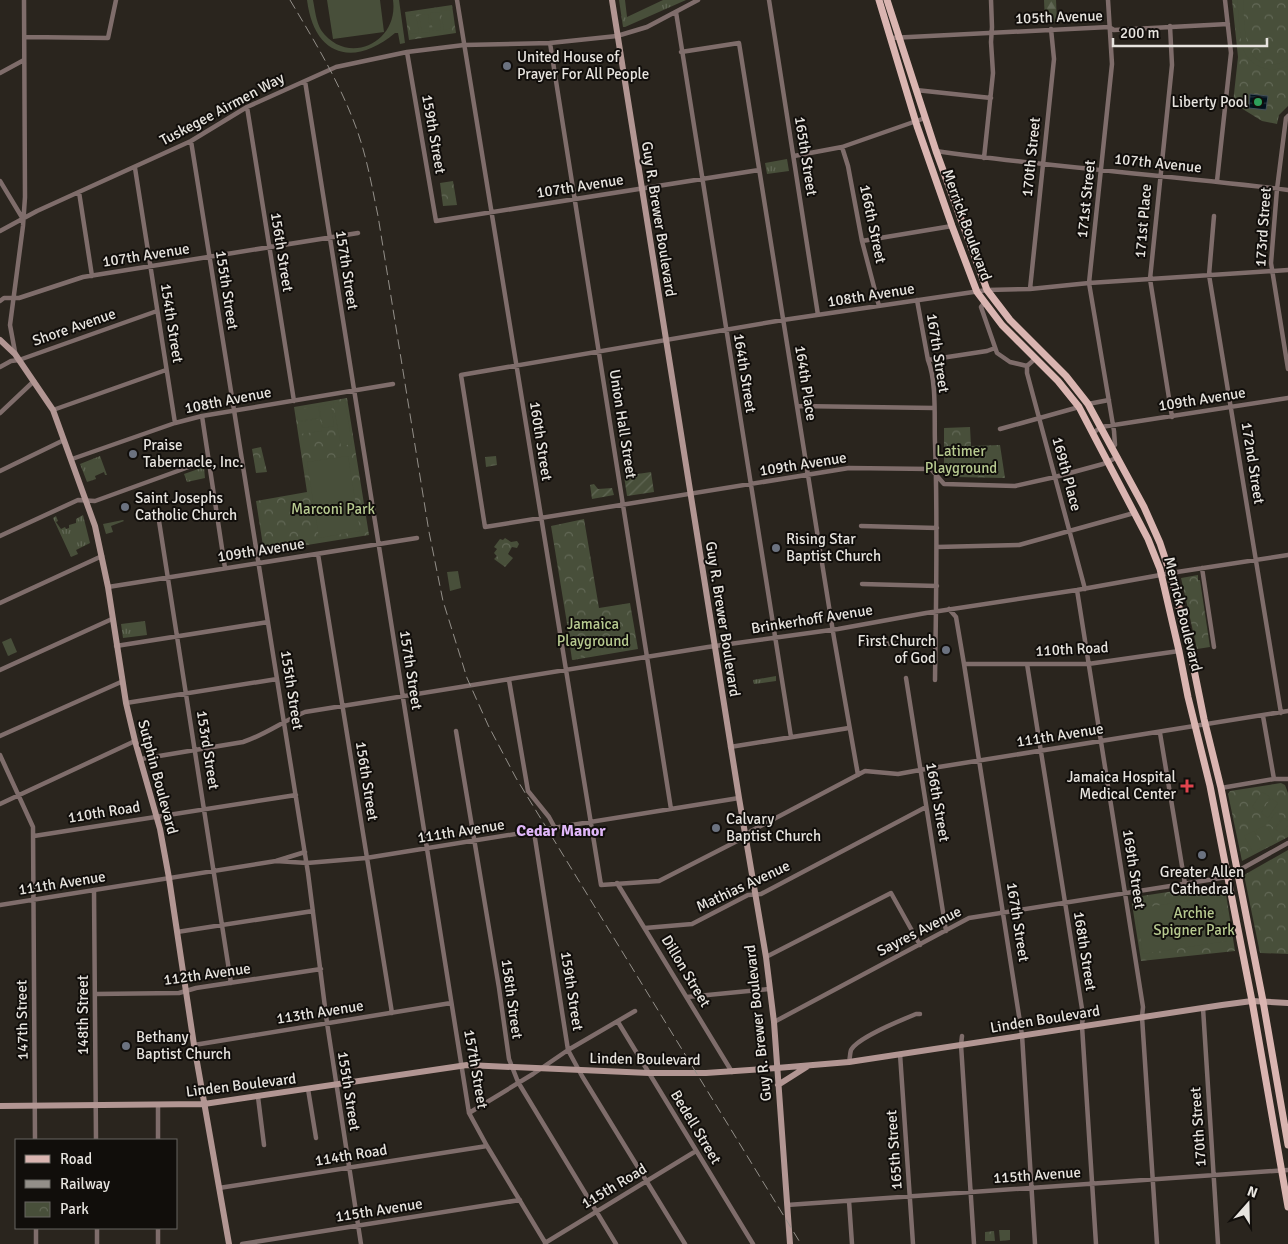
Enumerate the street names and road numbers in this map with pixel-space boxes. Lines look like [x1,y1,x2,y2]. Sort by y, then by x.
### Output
street label: 105th Avenue [1015,6,1103,28]
street label: Tuskegee Airmen Way [157,69,287,149]
street label: 159th Street [418,93,450,175]
street label: 165th Street [791,115,821,197]
street label: 170th Street [1018,116,1044,198]
street label: Guy R. Brewer Boulevard [638,140,680,298]
street label: 107th Avenue [1113,149,1203,177]
street label: 171st Street [1073,159,1099,239]
street label: Merrick Boulevard [938,167,996,283]
street label: 107th Avenue [535,170,625,202]
street label: 166th Street [856,183,890,265]
street label: 171st Place [1131,183,1155,259]
street label: 173rd Street [1251,186,1275,268]
street label: 156th Street [267,211,297,293]
street label: 157th Street [332,229,362,311]
street label: 107th Avenue [101,239,191,271]
street label: 155th Street [212,249,242,331]
street label: 108th Avenue [826,279,916,311]
street label: 154th Street [157,282,187,364]
street label: Shore Avenue [30,304,118,350]
street label: 167th Street [923,312,953,394]
street label: 164th Street [730,332,760,414]
street label: 164th Place [791,344,821,422]
street label: Union Hall Street [605,368,641,480]
street label: 108th Avenue [183,383,273,417]
street label: 109th Avenue [1157,383,1247,415]
street label: 160th Street [526,400,556,482]
street label: 172nd Street [1238,421,1268,505]
street label: 169th Place [1048,435,1086,513]
street label: 109th Avenue [758,448,848,480]
street label: 109th Avenue [216,534,306,566]
street label: Guy R. Brewer Boulevard [702,540,744,698]
street label: Merrick Boulevard [1160,555,1206,673]
street label: Brinkerhoff Avenue [750,601,874,637]
street label: 157th Street [396,629,426,711]
street label: 110th Road [1035,638,1109,660]
street label: 155th Street [277,649,307,731]
street label: 153rd Street [193,709,223,791]
street label: Sutphin Boulevard [134,718,182,836]
street label: 111th Avenue [1015,719,1105,751]
street label: 156th Street [352,740,382,822]
street label: 166th Street [922,761,954,843]
street label: 110th Road [66,797,142,827]
street label: 111th Avenue [416,815,506,847]
street label: 169th Street [1119,828,1149,910]
street label: Mathias Avenue [693,856,793,916]
street label: 111th Avenue [17,867,107,899]
street label: 167th Street [1003,881,1033,963]
street label: Sayres Avenue [874,902,964,960]
street label: 168th Street [1070,910,1100,992]
street label: Dillon Street [658,932,714,1010]
street label: Guy R. Brewer Boulevard [741,944,775,1102]
street label: 159th Street [557,950,587,1032]
street label: 158th Street [498,958,526,1040]
street label: 112th Avenue [162,959,252,989]
street label: 148th Street [74,975,92,1055]
street label: 147th Street [12,980,32,1060]
street label: 113th Avenue [275,996,365,1028]
street label: Linden Boulevard [989,1001,1101,1037]
street label: 157th Street [460,1028,492,1110]
street label: Linden Boulevard [589,1049,701,1069]
street label: 155th Street [334,1050,364,1132]
street label: Linden Boulevard [185,1069,297,1101]
street label: 170th Street [1186,1086,1210,1168]
street label: Bedell Street [667,1087,725,1167]
street label: 165th Street [882,1109,906,1191]
street label: 114th Road [313,1140,389,1170]
street label: 115th Road [578,1159,650,1213]
street label: 115th Avenue [993,1163,1081,1187]
street label: 115th Avenue [334,1194,424,1226]

